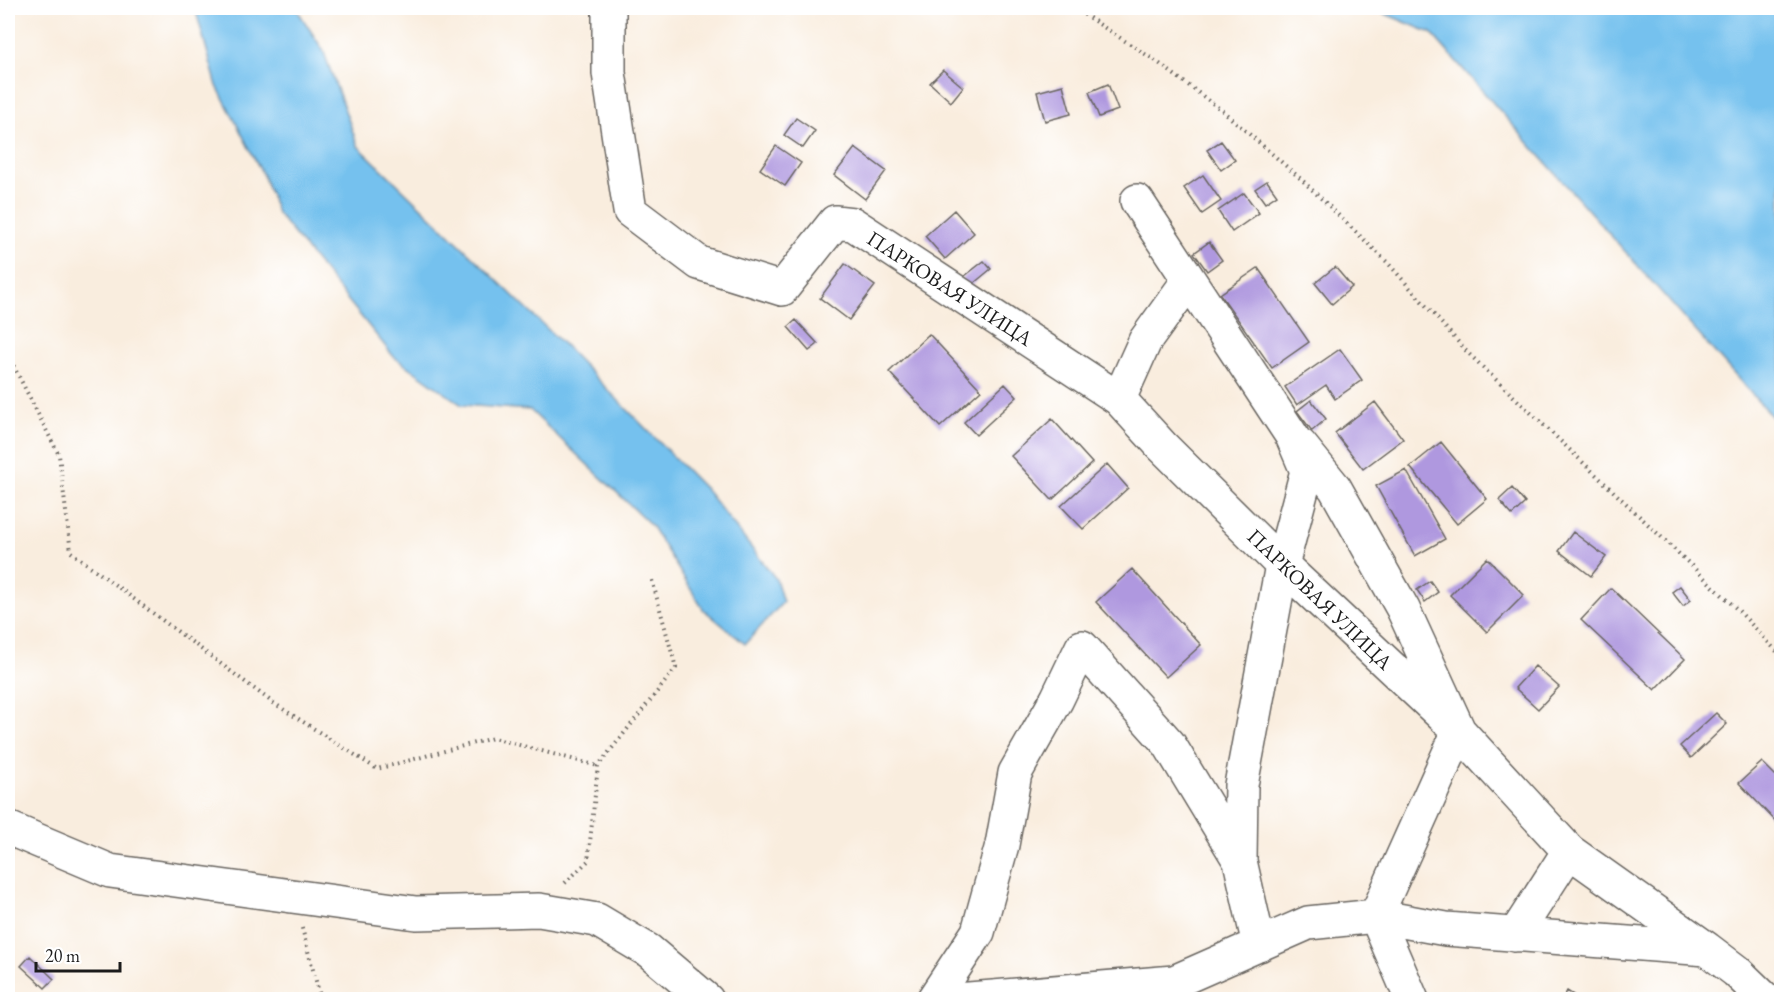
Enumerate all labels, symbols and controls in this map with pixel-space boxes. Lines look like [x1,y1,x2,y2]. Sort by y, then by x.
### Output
street label: ПАРКОВАЯ УЛИЦА [862,224,1038,352]
street label: ПАРКОВАЯ УЛИЦА [1242,523,1399,676]
scale bar [36,935,120,973]
text: 20 m [45,944,80,967]

